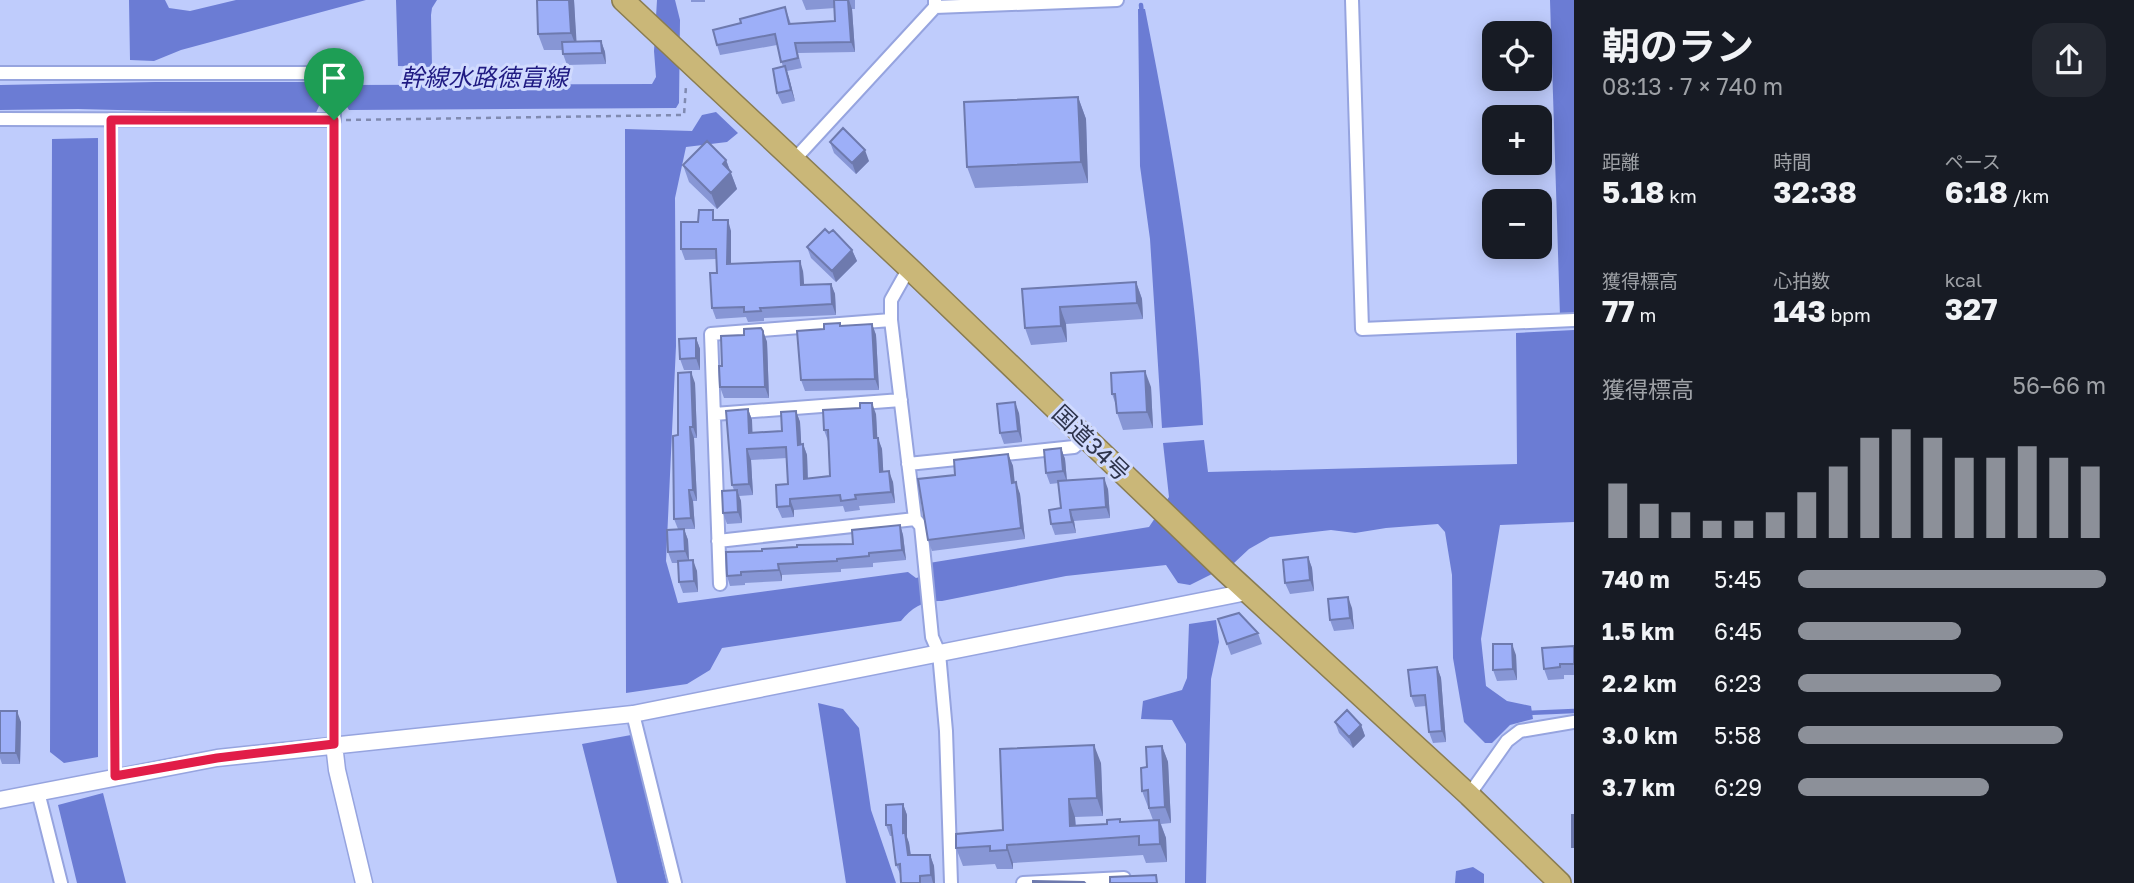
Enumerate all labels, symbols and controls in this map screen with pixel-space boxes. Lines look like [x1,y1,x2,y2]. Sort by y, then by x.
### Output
map controls [1482,21,1552,259]
button: locate [1482,21,1552,91]
text: 朝のラン [1602,23,1754,68]
button: share [2032,23,2106,97]
pin [304,48,364,120]
icon: arrive [315,59,353,97]
water label: 幹線水路徳富線 [400,62,571,91]
text: 08:13 · 7 × 740 m [1602,72,1783,100]
button: + [1482,105,1552,175]
text: 距離 [1602,150,1640,173]
text: 時間 [1773,150,1811,173]
text: ペース [1945,150,2001,173]
text: 5.18 [1602,174,1665,210]
text: 32:38 [1773,174,1857,210]
text: 6:18 [1945,174,2008,210]
text: km [1665,184,1697,207]
text: /km [2008,184,2049,207]
button: − [1482,189,1552,259]
text: kcal [1945,268,1982,291]
text: 獲得標高 [1602,269,1678,292]
text: 心拍数 [1773,269,1830,292]
text: 327 [1945,291,1998,327]
text: 77 [1602,293,1635,329]
text: 143 [1773,293,1826,329]
text: m [1635,303,1656,326]
text: bpm [1826,303,1871,326]
text: 56–66 m [2013,371,2106,399]
text: 獲得標高 [1602,375,1694,403]
street label: 国道34号 [1047,399,1136,486]
text: 740 m [1602,565,1670,593]
text: 5:45 [1714,565,1762,593]
text: 1.5 km [1602,617,1674,645]
text: 6:45 [1714,617,1762,645]
text: 2.2 km [1602,669,1677,697]
text: 6:23 [1714,669,1762,697]
text: 3.0 km [1602,721,1678,749]
text: 5:58 [1714,721,1762,749]
text: 3.7 km [1602,773,1675,801]
text: 6:29 [1714,773,1762,801]

